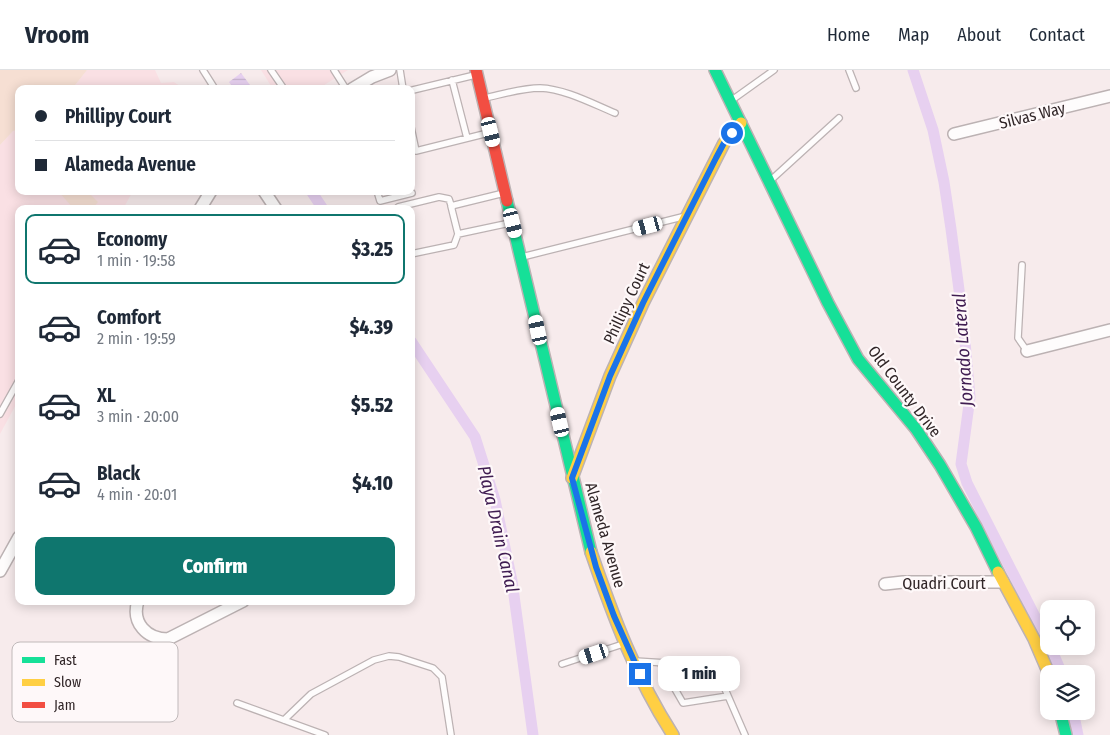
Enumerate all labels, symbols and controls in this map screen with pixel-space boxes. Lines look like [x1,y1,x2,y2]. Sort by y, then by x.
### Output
text: Vroom [25,21,89,49]
text: Home [827,24,870,46]
text: Map [898,24,929,46]
text: About [957,24,1001,46]
text: Contact [1029,24,1085,46]
street label: Silvas Way [997,98,1068,133]
text: Phillipy Court [65,105,172,128]
car [480,116,501,148]
route start [721,122,743,144]
text: Alameda Avenue [65,153,196,176]
car [502,207,523,239]
car [631,215,664,237]
icon: car [37,227,82,272]
text: Economy [97,228,167,251]
text: $3.25 [351,238,393,261]
text: 1 min · 19:58 [97,251,176,270]
street label: Phillipy Court [599,259,654,347]
water label: Jornado Lateral [948,292,978,408]
icon: car [37,305,82,350]
text: Comfort [97,306,161,329]
car [527,314,548,346]
text: $4.39 [350,316,393,339]
text: 2 min · 19:59 [97,329,176,348]
street label: Old County Drive [864,342,945,441]
icon: car [37,383,82,428]
text: XL [97,384,116,407]
text: $5.52 [351,394,393,417]
car [549,406,570,438]
text: 3 min · 20:00 [97,407,179,426]
icon: car [37,461,82,506]
text: Black [97,462,140,485]
water label: Playa Drain Canal [473,463,523,595]
text: $4.10 [352,472,393,495]
street label: Alameda Avenue [581,480,630,590]
text: 4 min · 20:01 [97,485,177,504]
button: Confirm [35,537,395,595]
street label: Quadri Court [902,574,987,593]
map controls [1040,600,1095,720]
button: locate [1040,600,1095,655]
legend [12,642,178,722]
car [577,642,610,666]
text: Fast [54,652,77,669]
callout: 1 min [658,656,740,692]
route end [629,663,651,685]
text: 1 min [682,664,716,683]
button: layers [1040,665,1095,720]
text: Slow [54,674,81,691]
text: Jam [54,697,75,714]

